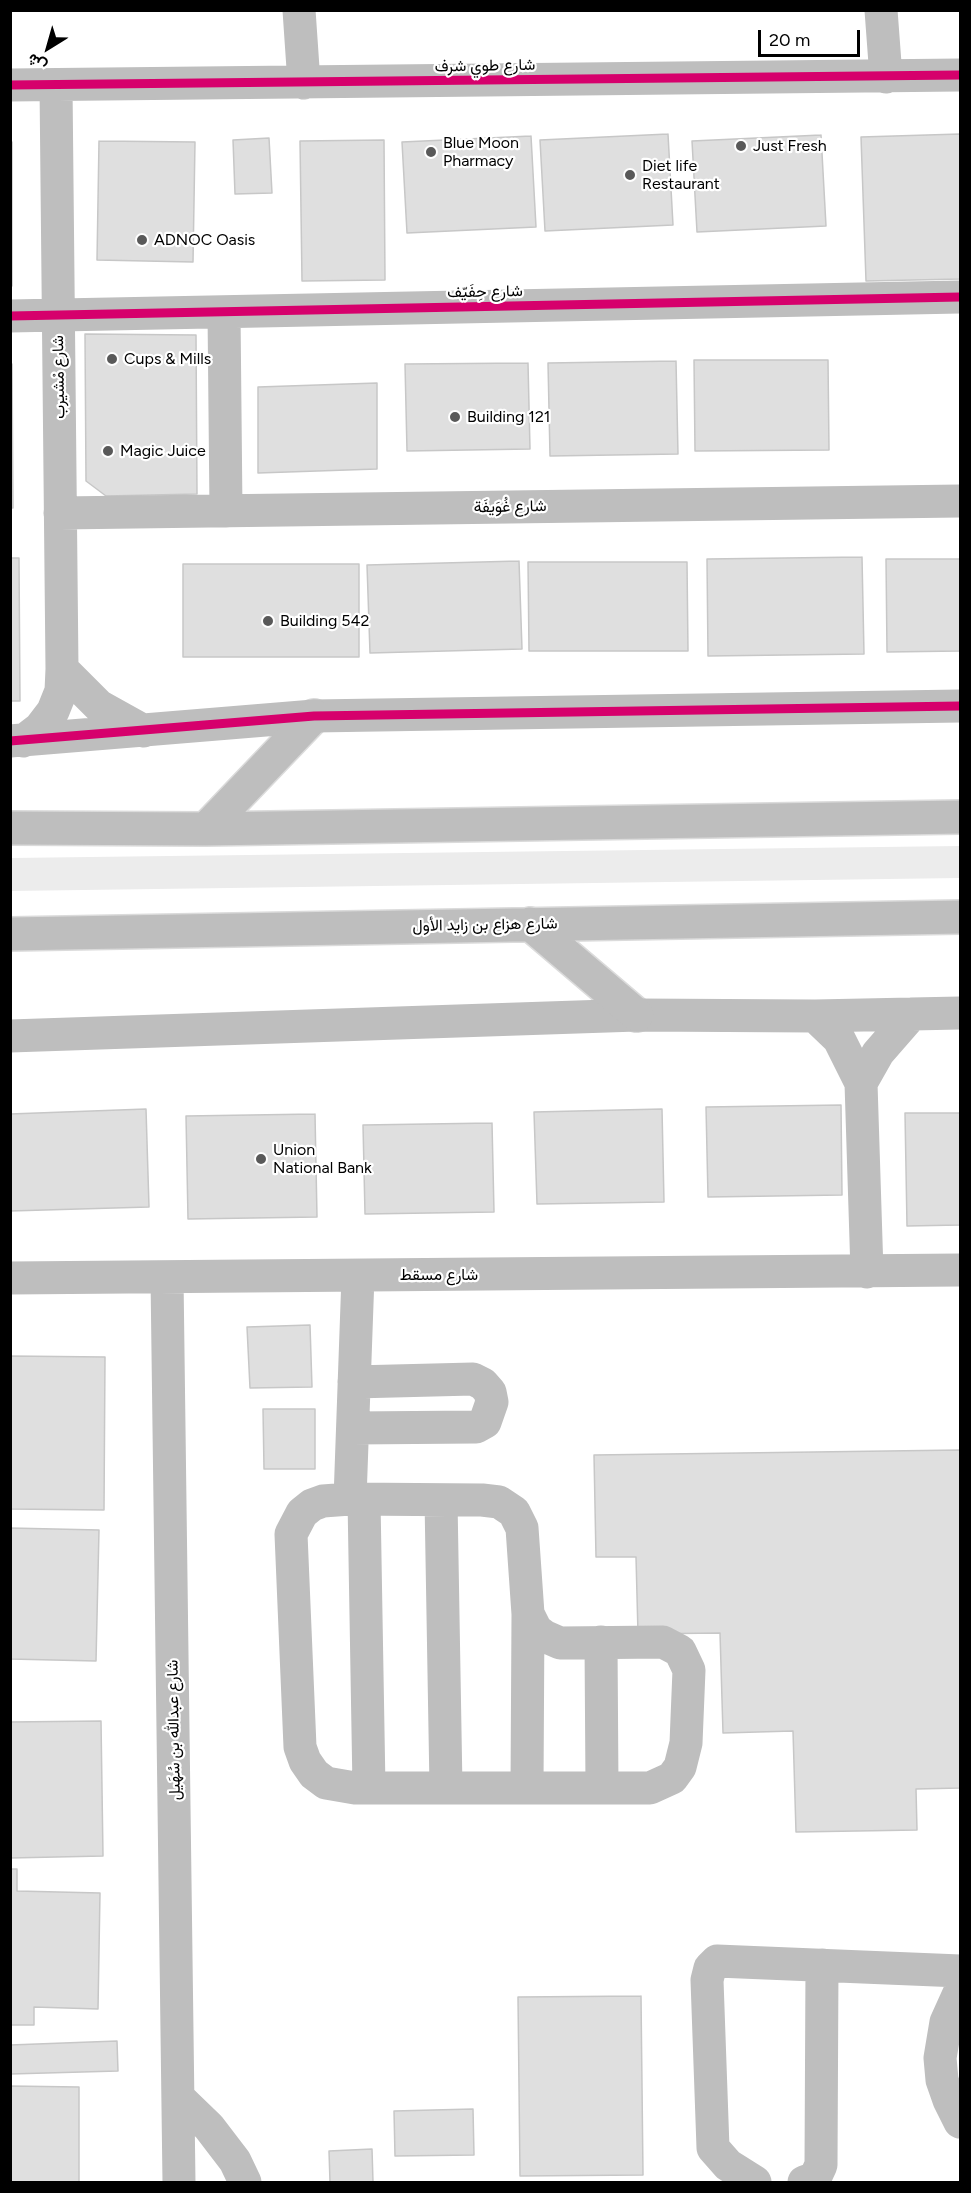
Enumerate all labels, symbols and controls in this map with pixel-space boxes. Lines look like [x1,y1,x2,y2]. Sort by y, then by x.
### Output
north arrow [18,18,78,78]
scale bar [761,18,863,56]
text: 20 m [769,29,810,51]
text: ش [23,49,50,76]
street label: شارع طوي شرف [435,56,535,76]
place label: Blue Moon Pharmacy [443,133,519,171]
place label: Just Fresh [753,136,827,156]
marker: Just Fresh [734,139,748,153]
marker: Blue Moon Pharmacy [424,145,438,159]
place label: Diet life Restaurant [642,156,720,194]
marker: Diet life Restaurant [623,168,637,182]
place label: ADNOC Oasis [154,230,255,250]
marker: ADNOC Oasis [135,233,149,247]
street label: شارع حِفَيّف [447,282,523,302]
street label: شارع مْشيرب [49,335,69,419]
place label: Cups & Mills [124,349,211,369]
marker: Cups & Mills [105,352,119,366]
place label: Building 121 [467,407,550,427]
marker: Building 121 [448,410,462,424]
place label: Magic Juice [120,441,206,461]
marker: Magic Juice [101,444,115,458]
street label: شارع غُوَيفَة [473,497,547,517]
place label: Building 542 [280,611,369,631]
marker: Building 542 [261,614,275,628]
street label: شارع هزاع بن زايد الأول [412,914,558,936]
place label: Union National Bank [273,1140,372,1178]
marker: Union National Bank [254,1152,268,1166]
street label: شارع مسقط [400,1265,478,1285]
street label: شارع عبدالله بن سُهَيل [163,1660,185,1800]

